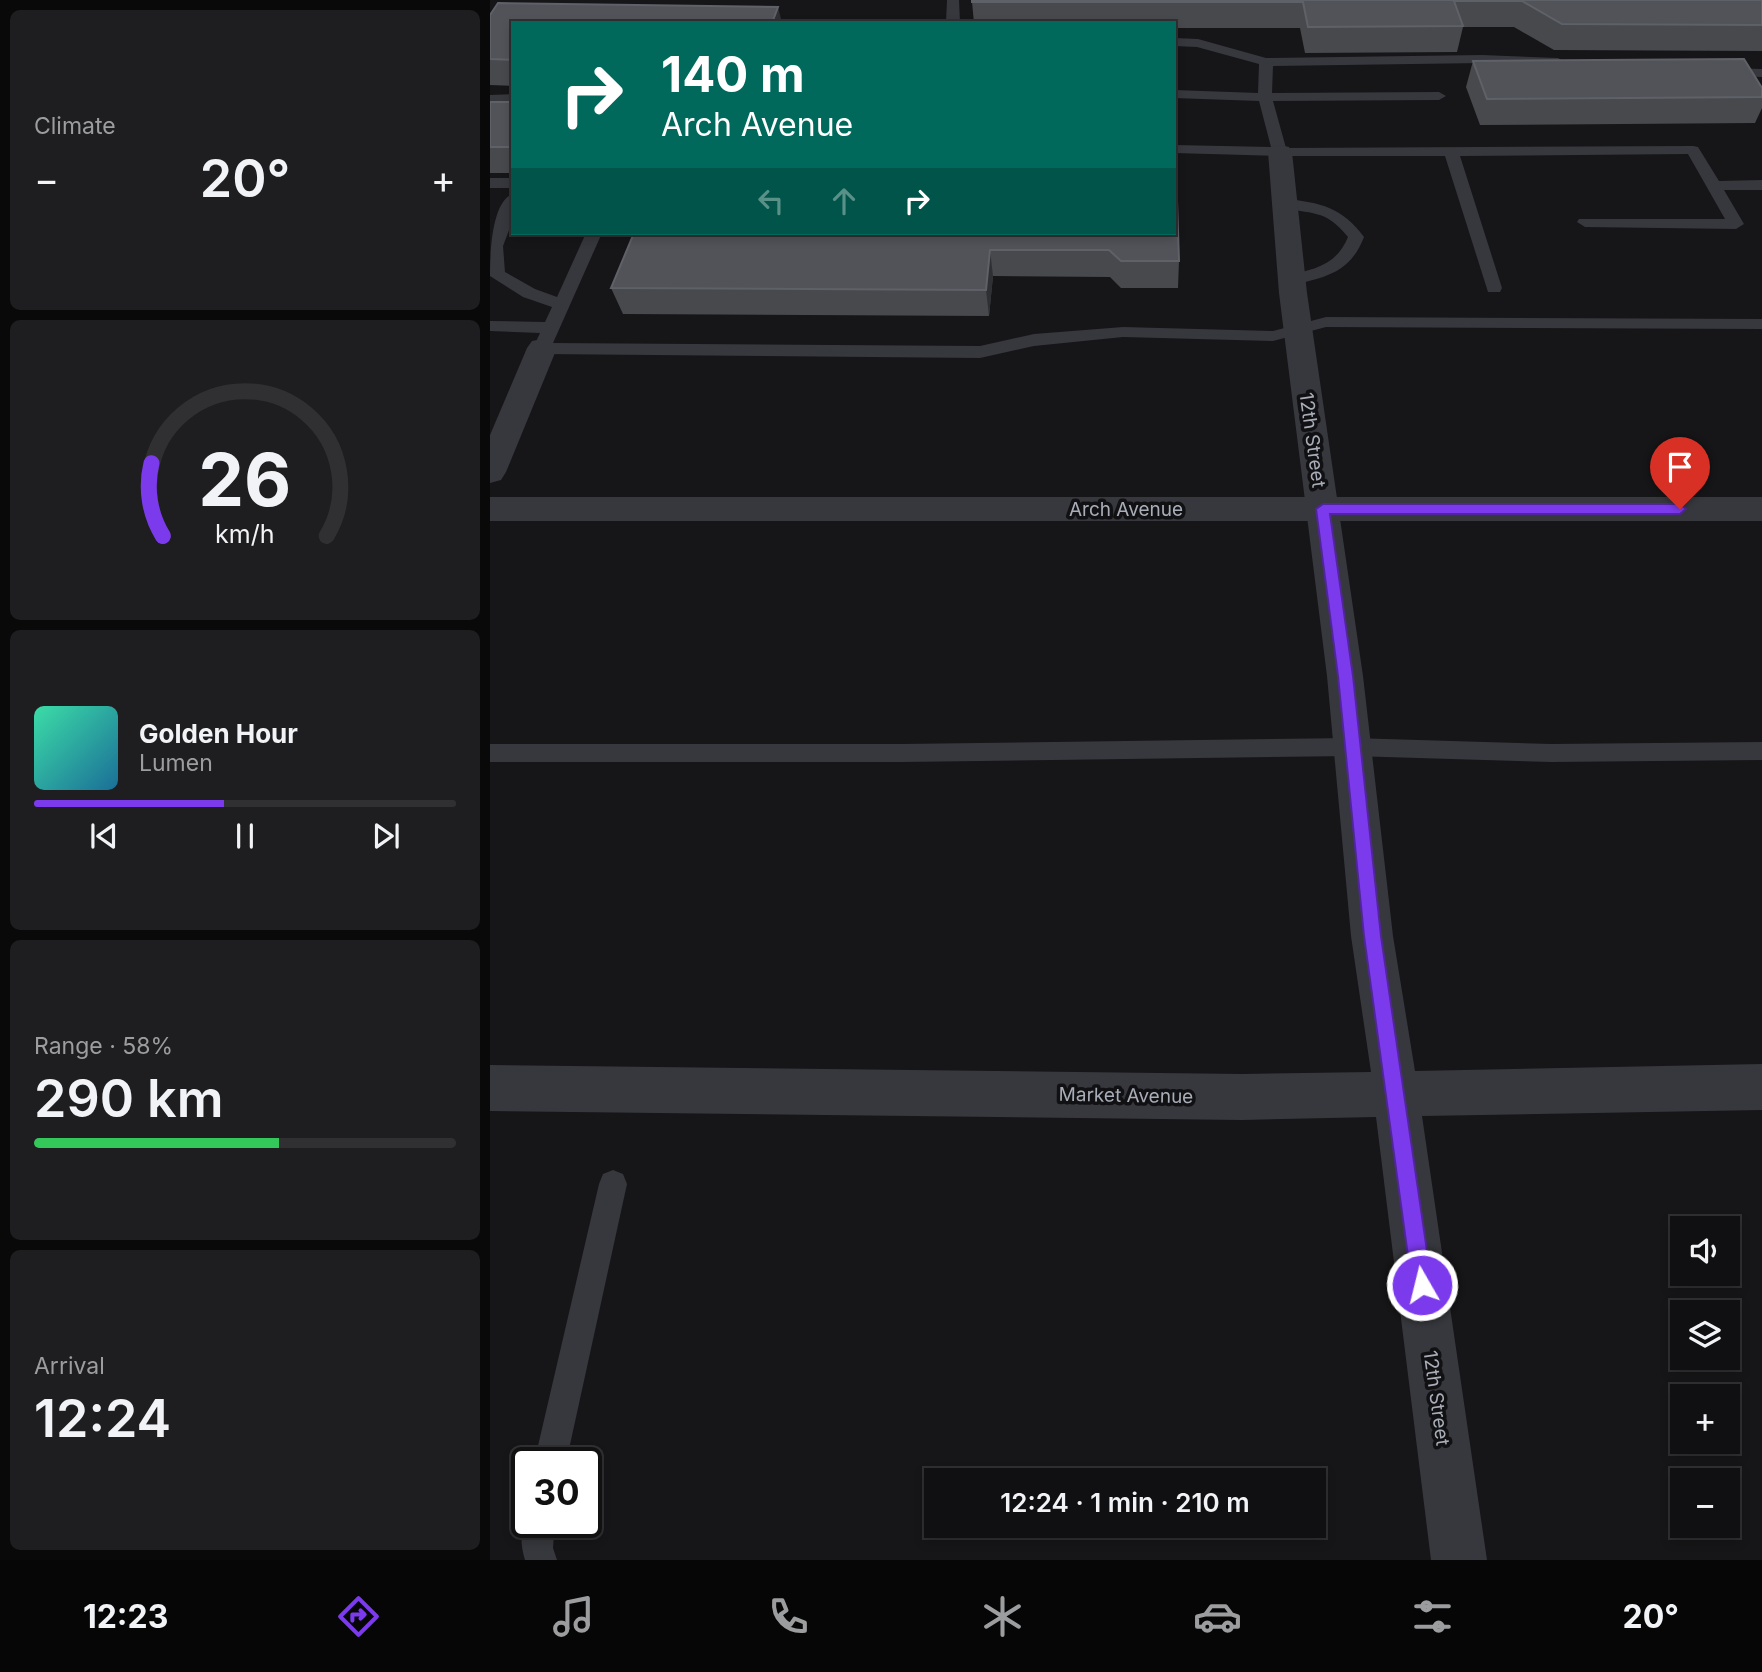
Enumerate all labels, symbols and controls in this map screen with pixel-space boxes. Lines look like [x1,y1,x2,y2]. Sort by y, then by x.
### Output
text: 140 m [661,45,805,104]
icon: right [546,49,637,140]
text: Arch Avenue [661,105,853,144]
text: Climate [34,112,116,140]
text: 20° [200,147,290,210]
text: − [34,156,59,202]
text: + [431,156,456,202]
icon: left [752,182,790,220]
icon: ahead [825,182,863,220]
icon: right [898,182,936,220]
street label: 12th Street [1294,391,1331,489]
text: 26 [198,435,292,524]
pin [1650,437,1710,509]
icon: arrive [1661,448,1699,486]
street label: Arch Avenue [1069,498,1183,521]
text: km/h [215,519,275,549]
text: Golden Hour [139,718,298,749]
text: Lumen [139,749,213,777]
icon: previous [85,817,123,855]
icon: pause [226,817,264,855]
icon: next [367,817,405,855]
text: Range · 58% [34,1032,173,1060]
text: 290 km [34,1067,224,1130]
street label: Market Avenue [1058,1083,1194,1108]
map controls [1670,1216,1740,1538]
button: sound [1670,1216,1740,1286]
position arrow [1385,1248,1459,1322]
button: layers [1670,1300,1740,1370]
street label: 12th Street [1418,1349,1455,1447]
text: Arrival [34,1352,105,1380]
button: + [1670,1384,1740,1454]
text: 12:24 [34,1387,171,1450]
speed limit sign: 30 [511,1447,602,1538]
button: − [1670,1468,1740,1538]
text: 12:24 · 1 min · 210 m [1000,1487,1250,1518]
icon: directions [334,1592,383,1641]
icon: music [549,1592,598,1641]
icon: phone [764,1592,813,1641]
icon: climate [978,1592,1027,1641]
icon: car [1193,1592,1242,1641]
icon: filters [1408,1592,1457,1641]
text: 12:23 [83,1597,168,1636]
text: 20° [1623,1597,1679,1636]

